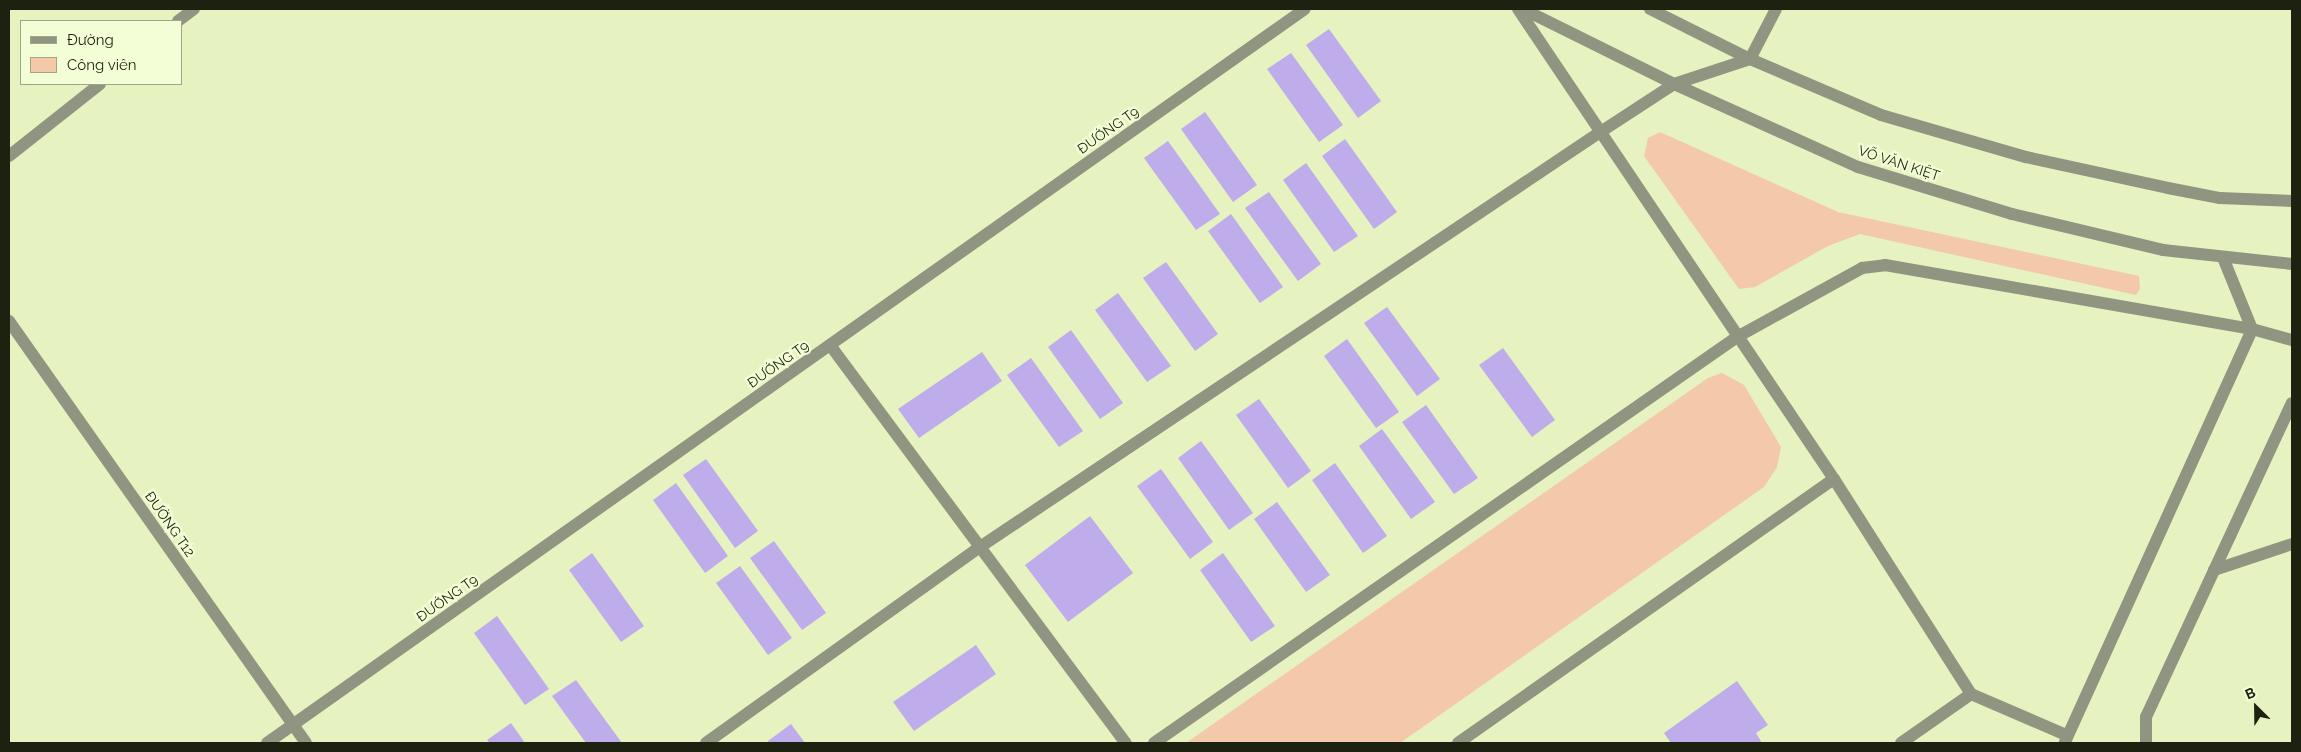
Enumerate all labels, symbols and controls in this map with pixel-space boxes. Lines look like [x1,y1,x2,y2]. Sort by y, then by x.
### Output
legend [20,20,182,85]
text: Đường [67,31,114,49]
text: Công viên [67,56,136,74]
street label: ĐƯỚNG T9 [1074,103,1142,157]
street label: VÕ VĂN KIỆT [1856,142,1942,184]
street label: ĐƯỚNG T9 [744,337,812,391]
street label: ĐƯỜNG T12 [141,488,199,560]
street label: ĐƯỚNG T9 [413,571,481,625]
north arrow [2231,682,2281,732]
text: B [2243,684,2258,702]

